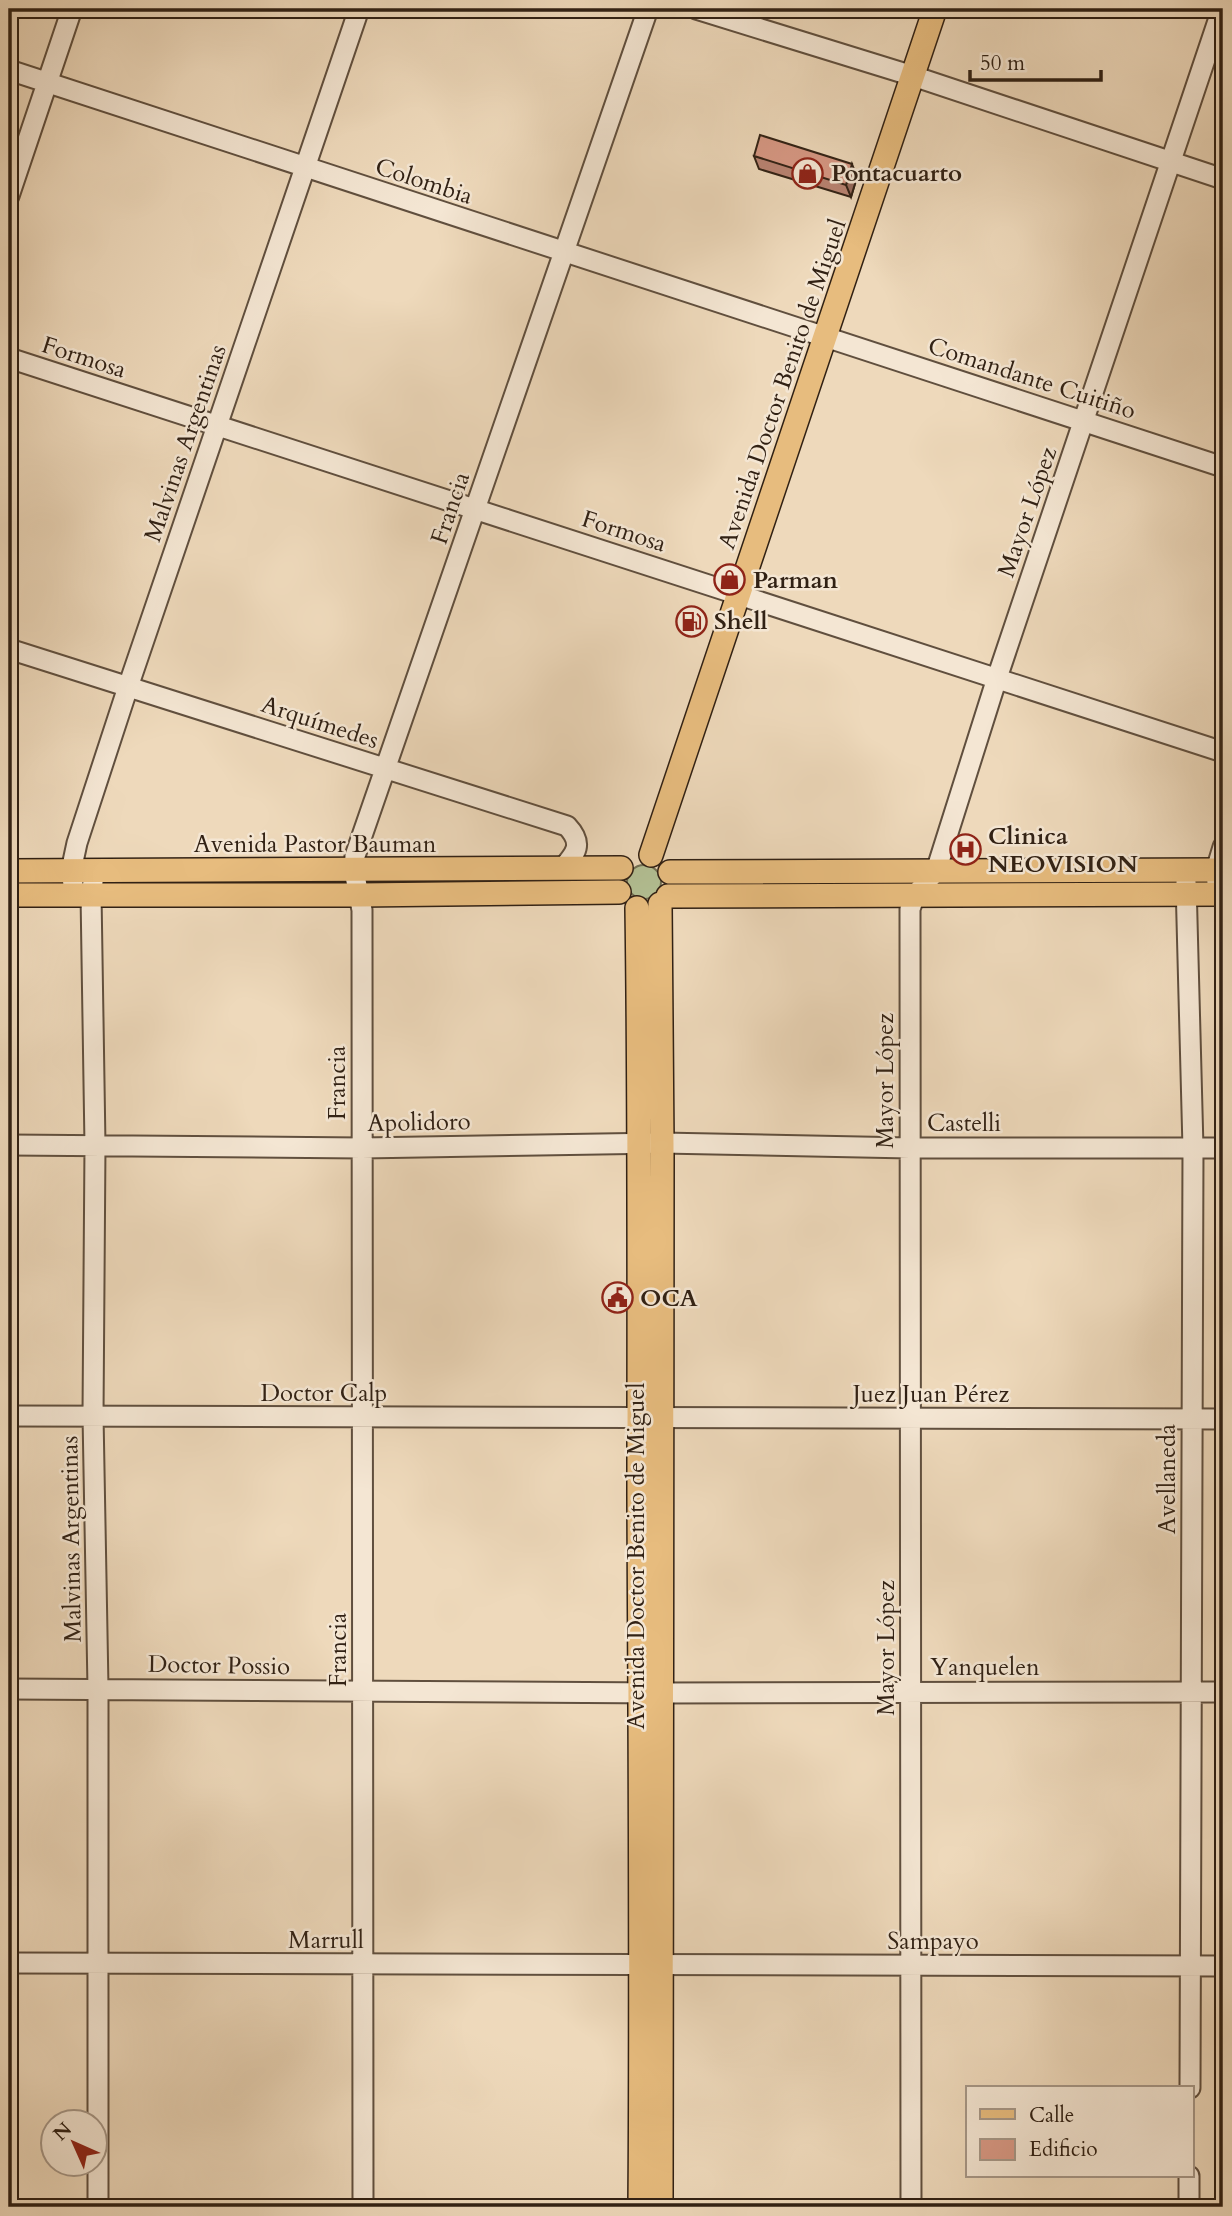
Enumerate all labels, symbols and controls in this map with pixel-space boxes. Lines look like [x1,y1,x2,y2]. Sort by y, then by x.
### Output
scale bar [970,38,1101,82]
text: 50 m [980,49,1025,78]
street label: Colombia [371,150,477,213]
shop icon: Pontacuarto [791,156,825,190]
place label: Pontacuarto [831,157,962,190]
street label: Avenida Doctor Benito de Miguel [710,215,855,554]
street label: Formosa [37,328,131,387]
street label: Comandante Cuitiño [924,329,1140,428]
street label: Malvinas Argentinas [136,340,235,546]
street label: Mayor López [990,442,1065,582]
street label: Francia [423,467,478,549]
street label: Formosa [577,502,671,561]
shop icon: Parman [713,563,747,597]
place label: Parman [753,564,839,597]
fuel station icon: Shell [674,604,708,638]
place label: Shell [714,605,768,638]
street label: Arquímedes [257,688,383,757]
place label: Clinica NEOVISION [988,820,1138,881]
street label: Avenida Pastor Bauman [194,828,437,861]
hospital icon: Clinica NEOVISION [948,833,982,867]
street label: Mayor López [869,1013,902,1149]
street label: Francia [321,1045,354,1120]
street label: Apolidoro [367,1105,471,1140]
street label: Castelli [927,1107,1001,1140]
public building icon: OCA [600,1281,634,1315]
place label: OCA [640,1282,697,1315]
street label: Doctor Calp [261,1377,387,1410]
street label: Juez Juan Pérez [850,1378,1010,1411]
street label: Avenida Doctor Benito de Miguel [620,1383,653,1729]
street label: Avellaneda [1151,1423,1184,1534]
street label: Malvinas Argentinas [53,1435,90,1643]
street label: Mayor López [870,1580,903,1716]
street label: Francia [322,1612,355,1687]
street label: Doctor Possio [148,1648,290,1683]
street label: Yanquelen [930,1651,1040,1684]
street label: Marrull [288,1924,364,1957]
street label: Sampayo [887,1925,979,1958]
legend [966,2086,1194,2178]
text: Calle [1029,2101,1074,2130]
north arrow [38,2108,108,2178]
text: N [48,2116,78,2147]
text: Edificio [1029,2135,1098,2164]

